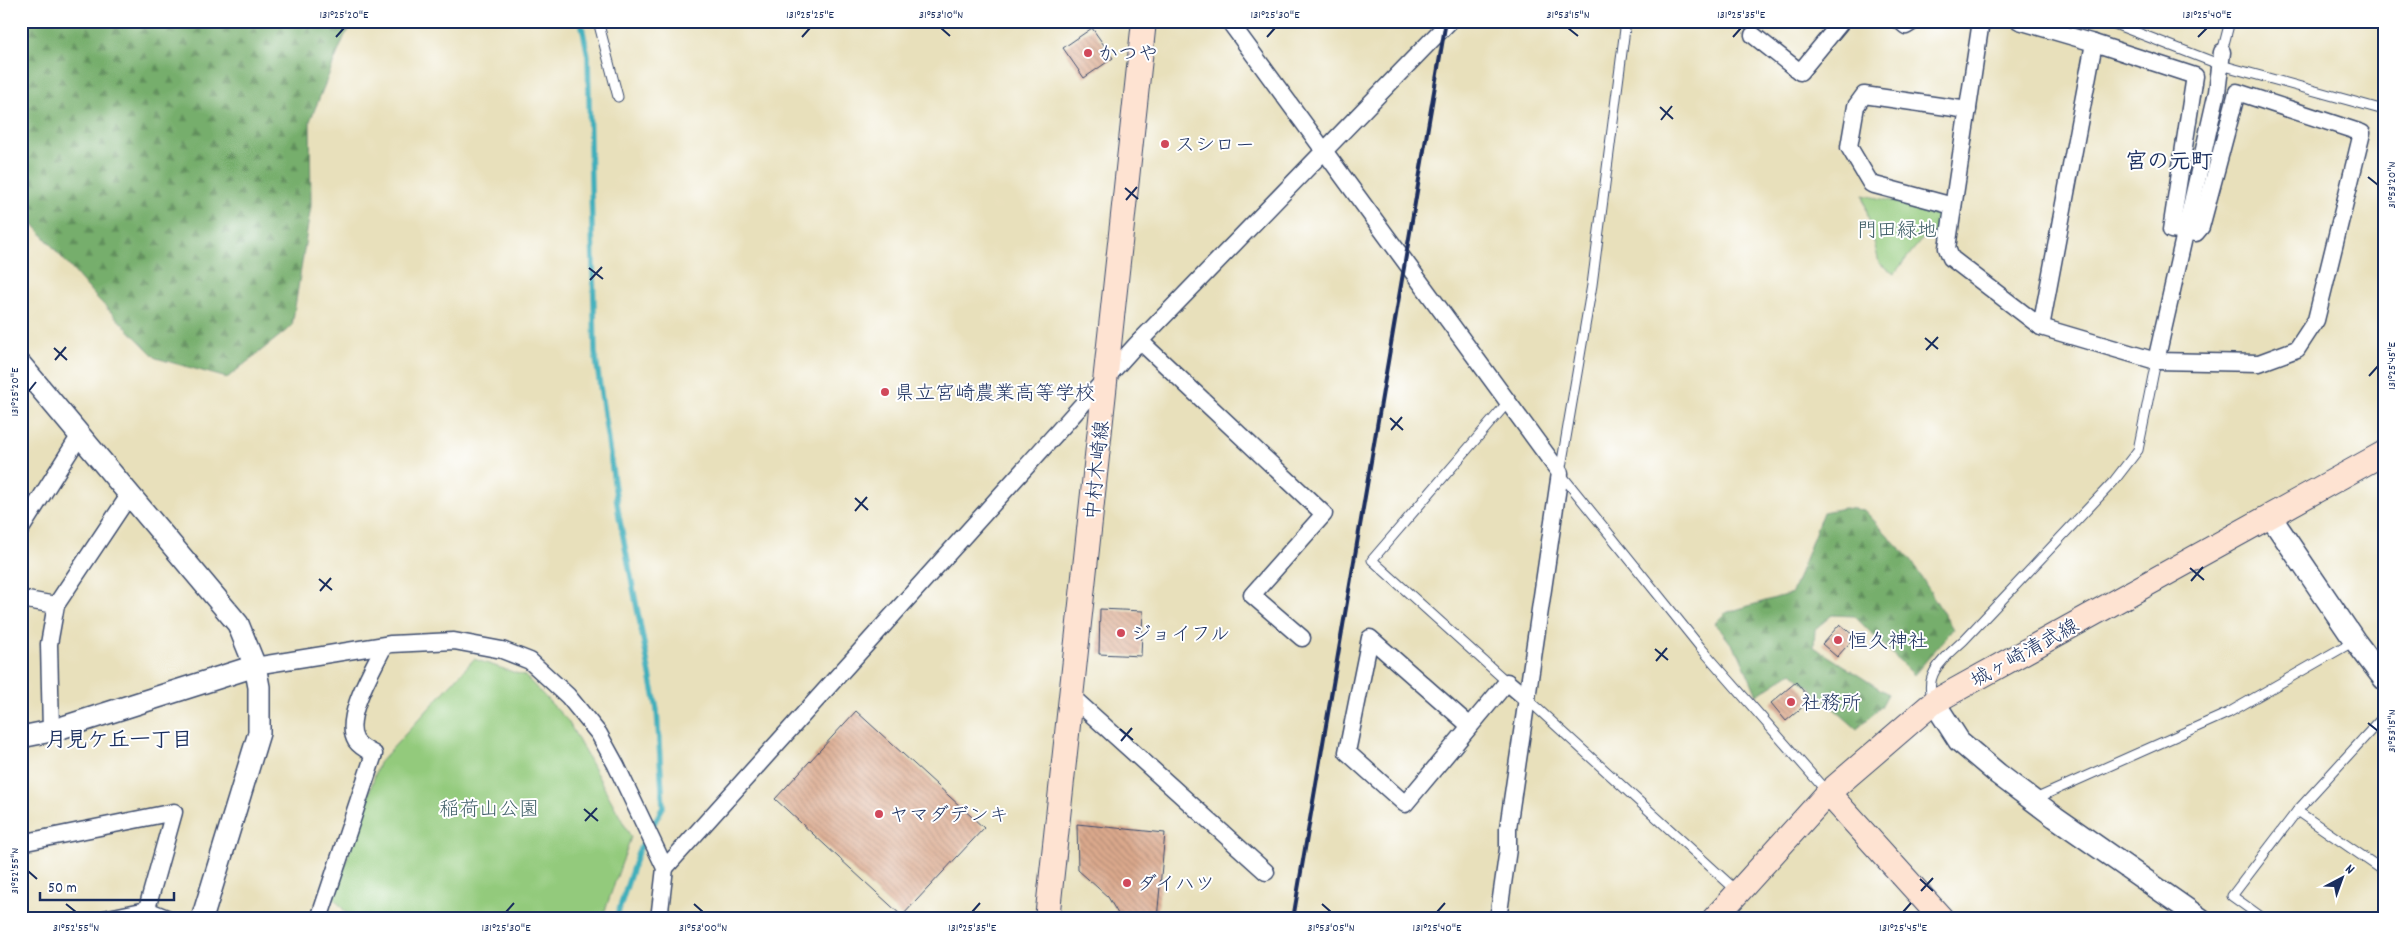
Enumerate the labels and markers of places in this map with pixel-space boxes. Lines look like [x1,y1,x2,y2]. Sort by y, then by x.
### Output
place label: かつや [1098,42,1158,70]
marker: かつや [1082,47,1094,59]
place label: スシロー [1175,133,1255,161]
marker: スシロー [1159,138,1171,150]
place label: 県立宮崎農業高等学校 [895,381,1095,409]
marker: 県立宮崎農業高等学校 [879,386,891,398]
place label: ジョイフル [1131,622,1230,650]
marker: ジョイフル [1115,627,1127,639]
place label: 恒久神社 [1848,629,1928,657]
marker: 恒久神社 [1832,634,1844,646]
place label: 社務所 [1801,691,1861,719]
marker: 社務所 [1785,696,1797,708]
place label: ヤマダデンキ [889,803,1009,831]
marker: ヤマダデンキ [873,808,885,820]
place label: ダイハツ [1137,872,1215,900]
marker: ダイハツ [1121,877,1133,889]

